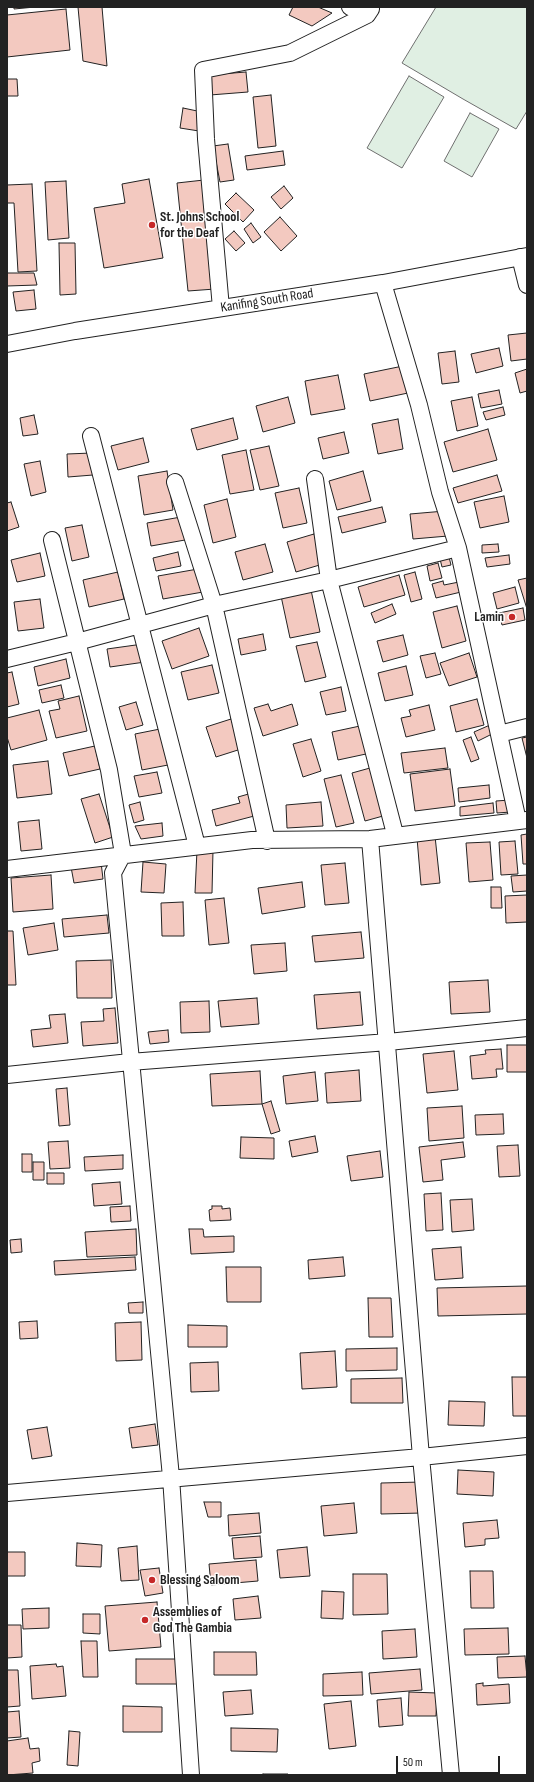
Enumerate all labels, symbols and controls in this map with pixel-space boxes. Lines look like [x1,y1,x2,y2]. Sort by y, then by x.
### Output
place label: St. Johns School for the Deaf [160,209,239,242]
marker: St. Johns School for the Deaf [147,220,157,230]
street label: Kanifing South Road [219,285,315,317]
place label: Lamin [474,609,504,625]
marker: Lamin [507,612,517,622]
place label: Blessing Saloom [160,1572,240,1588]
marker: Blessing Saloom [147,1575,157,1585]
place label: Assemblies of God The Gambia [153,1604,232,1636]
marker: Assemblies of God The Gambia [140,1615,150,1625]
scale bar [398,1748,502,1774]
text: 50 m [403,1755,423,1770]

